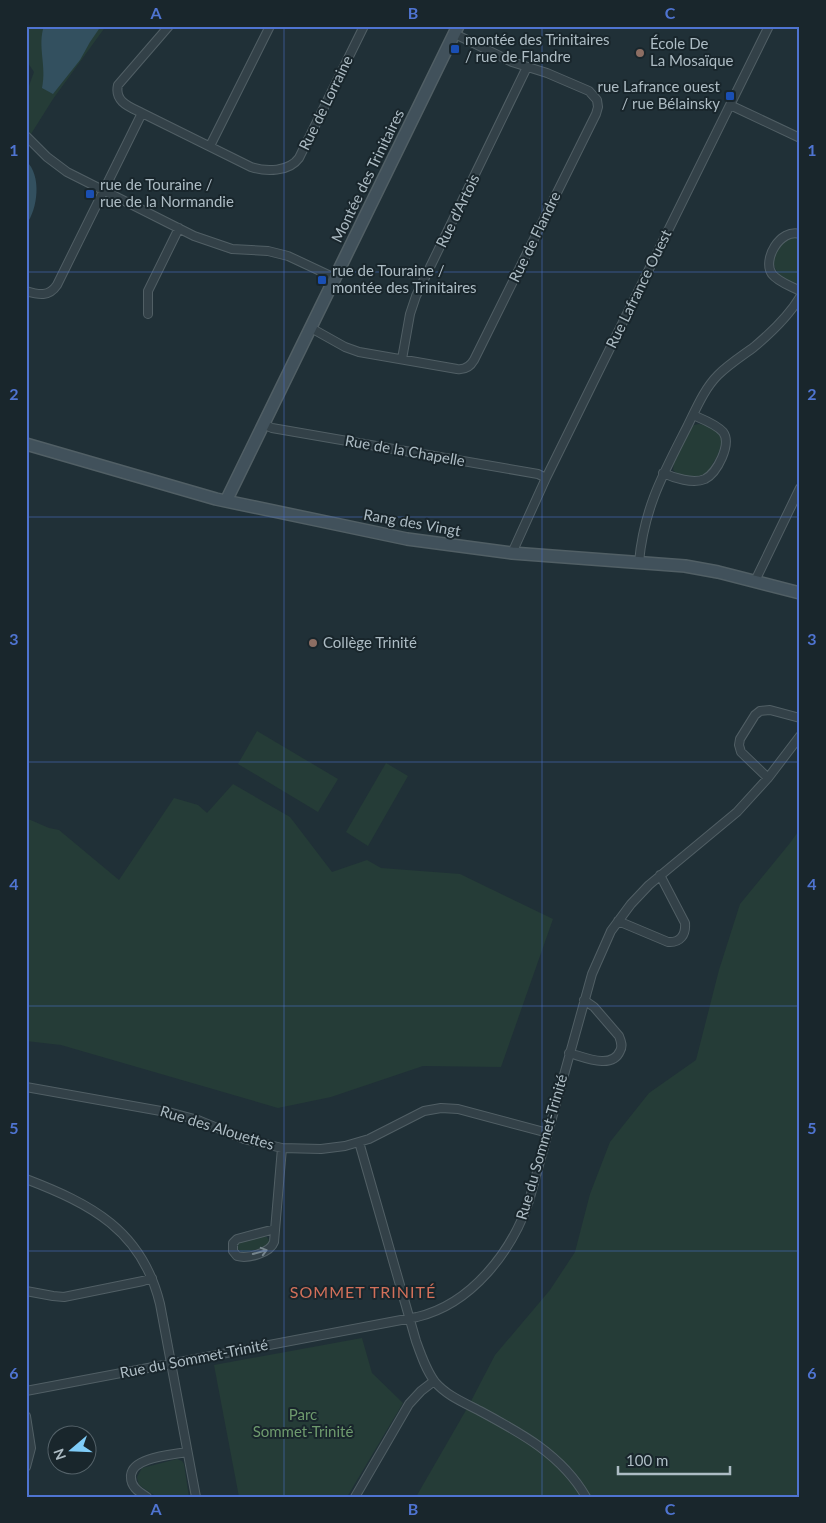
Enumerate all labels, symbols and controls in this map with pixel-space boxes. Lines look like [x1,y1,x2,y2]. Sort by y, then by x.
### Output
text: A [149,3,162,22]
text: B [408,3,418,22]
text: C [665,3,676,22]
place label: montée des Trinitaires / rue de Flandre [465,30,610,65]
place label: École De La Mosaïque [650,34,734,69]
marker: montée des Trinitaires / rue de Flandre [449,43,461,55]
marker: École De La Mosaïque [634,47,646,59]
street label: Rue de Lorraine [294,52,356,153]
place label: rue Lafrance ouest / rue Bélainsky [598,77,721,112]
marker: rue Lafrance ouest / rue Bélainsky [724,90,736,102]
street label: Montée des Trinitaires [327,106,407,245]
text: 1 [9,140,19,159]
text: 1 [807,140,817,159]
street label: Rue d'Artois [432,171,483,250]
place label: rue de Touraine / rue de la Normandie [100,175,234,210]
marker: rue de Touraine / rue de la Normandie [84,188,96,200]
street label: Rue de Flandre [504,188,564,285]
street label: Rue Lafrance Ouest [602,226,675,351]
place label: rue de Touraine / montée des Trinitaires [332,261,477,296]
marker: rue de Touraine / montée des Trinitaires [316,274,328,286]
text: 2 [9,384,19,403]
text: 2 [807,384,817,403]
street label: Rue de la Chapelle [344,431,467,469]
street label: Rang des Vingt [362,505,463,540]
text: 3 [9,629,19,648]
text: 3 [807,629,817,648]
place label: Collège Trinité [323,633,417,651]
marker: Collège Trinité [307,637,319,649]
text: 4 [9,874,19,893]
text: 4 [807,874,817,893]
street label: Rue du Sommet-Trinité [512,1072,570,1222]
street label: Rue des Alouettes [158,1101,277,1153]
text: 5 [9,1118,19,1137]
text: 5 [807,1118,817,1137]
one-way arrow [252,1247,268,1257]
district label: SOMMET TRINITÉ [290,1282,436,1301]
street label: Rue du Sommet-Trinité [118,1335,269,1381]
text: 6 [9,1363,19,1382]
text: 6 [807,1363,817,1382]
park label: Parc Sommet-Trinité [253,1405,353,1440]
north arrow [48,1426,98,1476]
scale bar [618,1443,731,1475]
text: N [49,1447,69,1462]
text: 100 m [626,1451,668,1469]
text: A [149,1499,162,1518]
text: B [408,1499,418,1518]
text: C [665,1499,676,1518]

